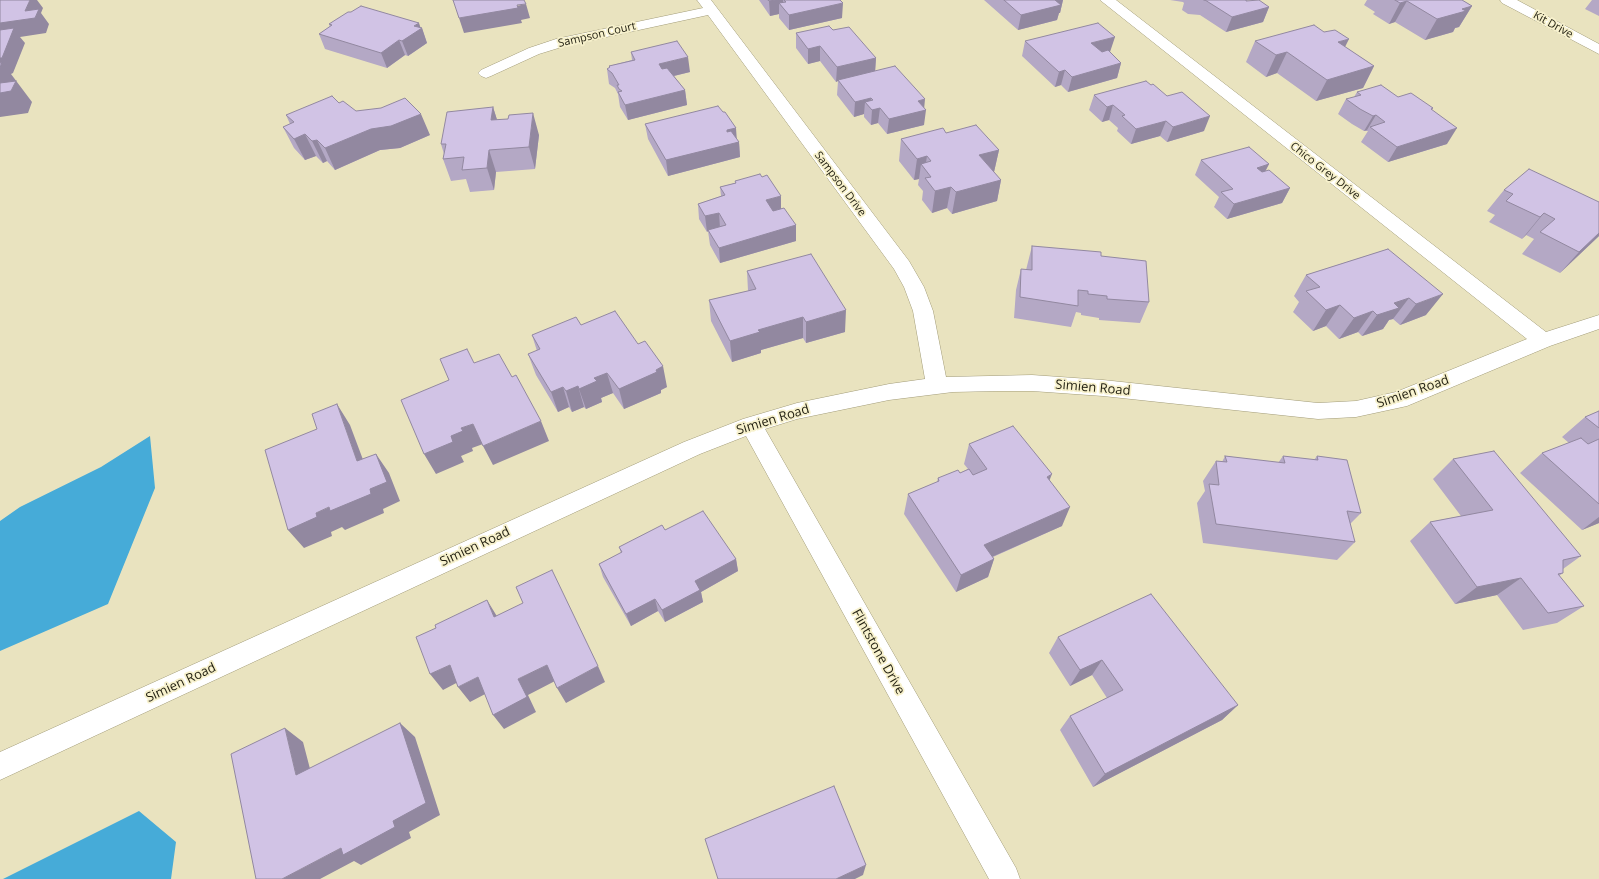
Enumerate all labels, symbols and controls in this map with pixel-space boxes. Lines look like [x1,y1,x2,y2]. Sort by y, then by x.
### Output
street label: Kit Drive [1531,9,1575,41]
street label: Sampson Court [557,20,637,50]
street label: Chico Grey Drive [1287,140,1363,202]
street label: Sampson Drive [811,149,869,219]
street label: Simien Road [1375,372,1451,412]
street label: Simien Road [1055,377,1131,399]
street label: Simien Road [735,402,811,438]
street label: Simien Road [438,524,512,570]
street label: Flintstone Drive [848,607,908,697]
street label: Simien Road [144,660,218,706]

